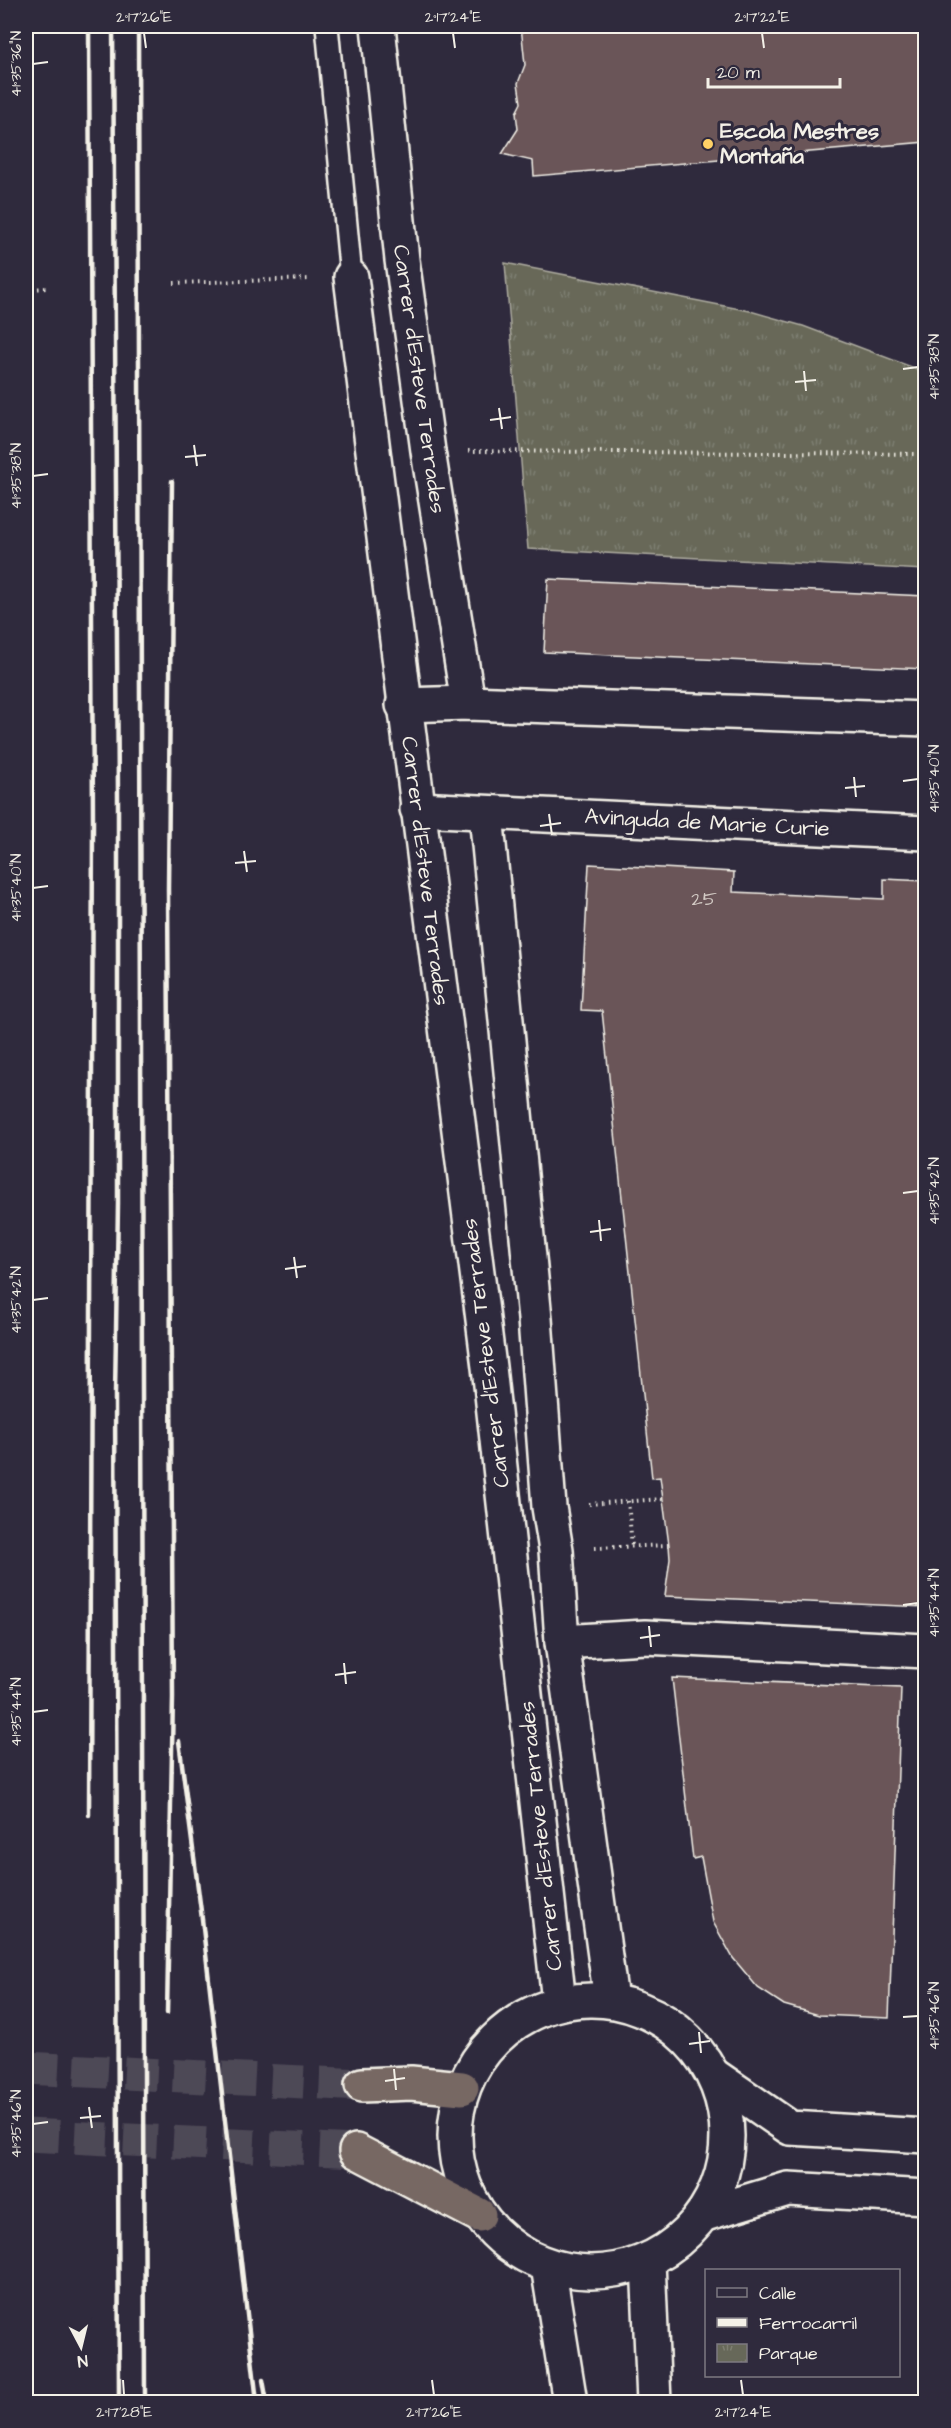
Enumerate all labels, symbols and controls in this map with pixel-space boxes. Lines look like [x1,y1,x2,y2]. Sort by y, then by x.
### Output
text: 2°17'26"E [116,7,172,28]
text: 2°17'24"E [425,7,481,28]
text: 2°17'22"E [734,7,790,28]
text: 41°35'36"N [6,31,27,97]
scale bar [708,51,840,89]
text: 20 m [717,60,760,85]
place label: Escola Mestres Montaña [720,116,879,172]
marker: Escola Mestres Montaña [701,137,715,151]
street label: Carrer d'Esteve Terrades [385,243,453,515]
text: 41°35'38"N [924,334,945,400]
text: 41°35'38"N [6,443,27,509]
street label: Carrer d'Esteve Terrades [393,735,457,1007]
text: 41°35'40"N [924,745,945,813]
street label: Avinguda de Marie Curie [584,801,830,846]
text: 41°35'40"N [6,854,27,922]
house number: 25 [691,885,717,913]
text: 41°35'42"N [924,1157,945,1225]
street label: Carrer d'Esteve Terrades [454,1217,518,1489]
text: 41°35'42"N [6,1266,27,1334]
text: 41°35'44"N [924,1568,945,1638]
text: 41°35'44"N [6,1677,27,1747]
street label: Carrer d'Esteve Terrades [511,1700,571,1972]
text: 41°35'46"N [924,1982,945,2050]
text: 41°35'46"N [6,2090,27,2158]
legend [705,2269,900,2377]
text: Calle [759,2281,797,2306]
text: Ferrocarril [759,2311,857,2336]
north arrow [51,2317,111,2377]
text: Parque [759,2341,818,2366]
text: N [76,2349,89,2372]
text: 2°17'28"E [96,2402,152,2423]
text: 2°17'26"E [406,2402,462,2423]
text: 2°17'24"E [715,2402,771,2423]

